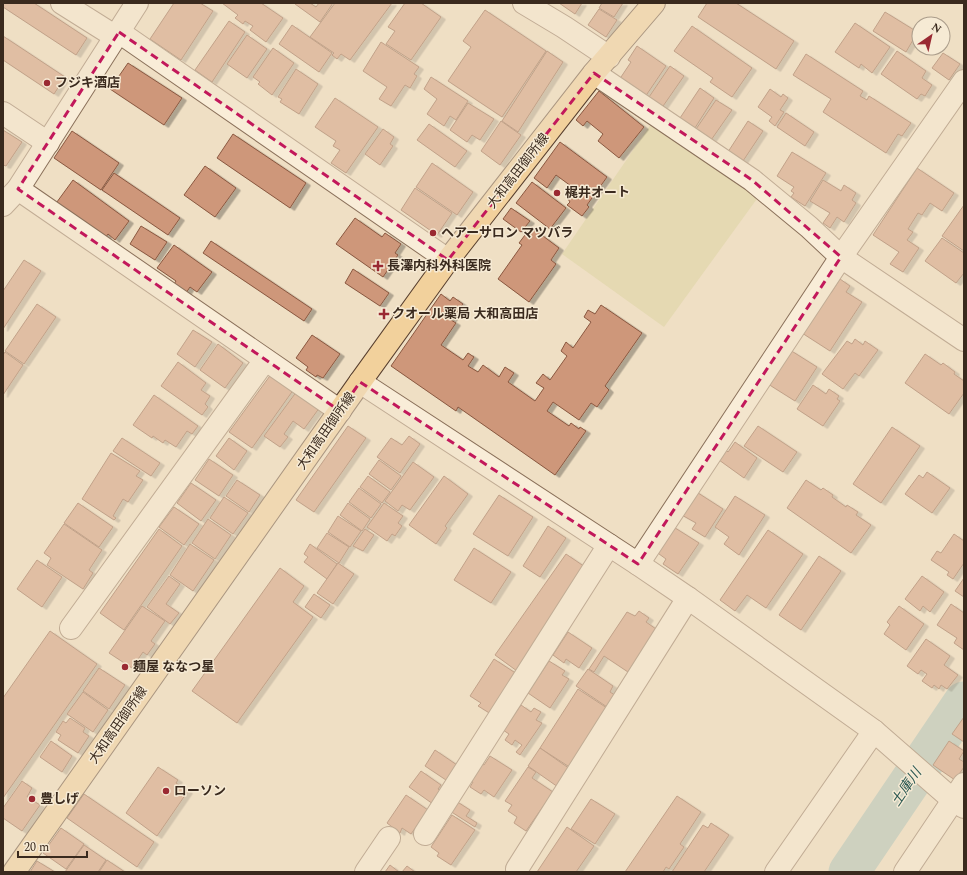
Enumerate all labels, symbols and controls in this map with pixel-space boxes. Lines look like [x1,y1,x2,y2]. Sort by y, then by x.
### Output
north arrow [911,16,951,56]
text: N [928,19,945,38]
place label: フジキ酒店 [55,73,120,93]
marker: フジキ酒店 [42,78,52,88]
street label: 大和高田御所線 [482,129,554,213]
place label: 梶井オート [565,183,630,203]
marker: 梶井オート [552,188,562,198]
place label: ヘアーサロン マツバラ [441,223,573,243]
marker: ヘアーサロン マツバラ [428,228,438,238]
place label: 長澤内科外科医院 [387,256,491,276]
marker: 長澤内科外科医院 [372,260,384,272]
place label: クオール薬局 大和高田店 [392,304,538,324]
marker: クオール薬局 大和高田店 [379,309,389,319]
street label: 大和高田御所線 [292,388,360,474]
place label: 麺屋 ななつ星 [133,657,214,677]
marker: 麺屋 ななつ星 [120,662,130,672]
street label: 大和高田御所線 [84,682,152,768]
water label: 土庫川 [886,762,928,810]
place label: ローソン [174,781,226,801]
marker: ローソン [161,786,171,796]
place label: 豊しげ [40,789,79,809]
marker: 豊しげ [27,794,37,804]
scale bar [18,833,87,859]
text: 20 m [24,838,49,857]

